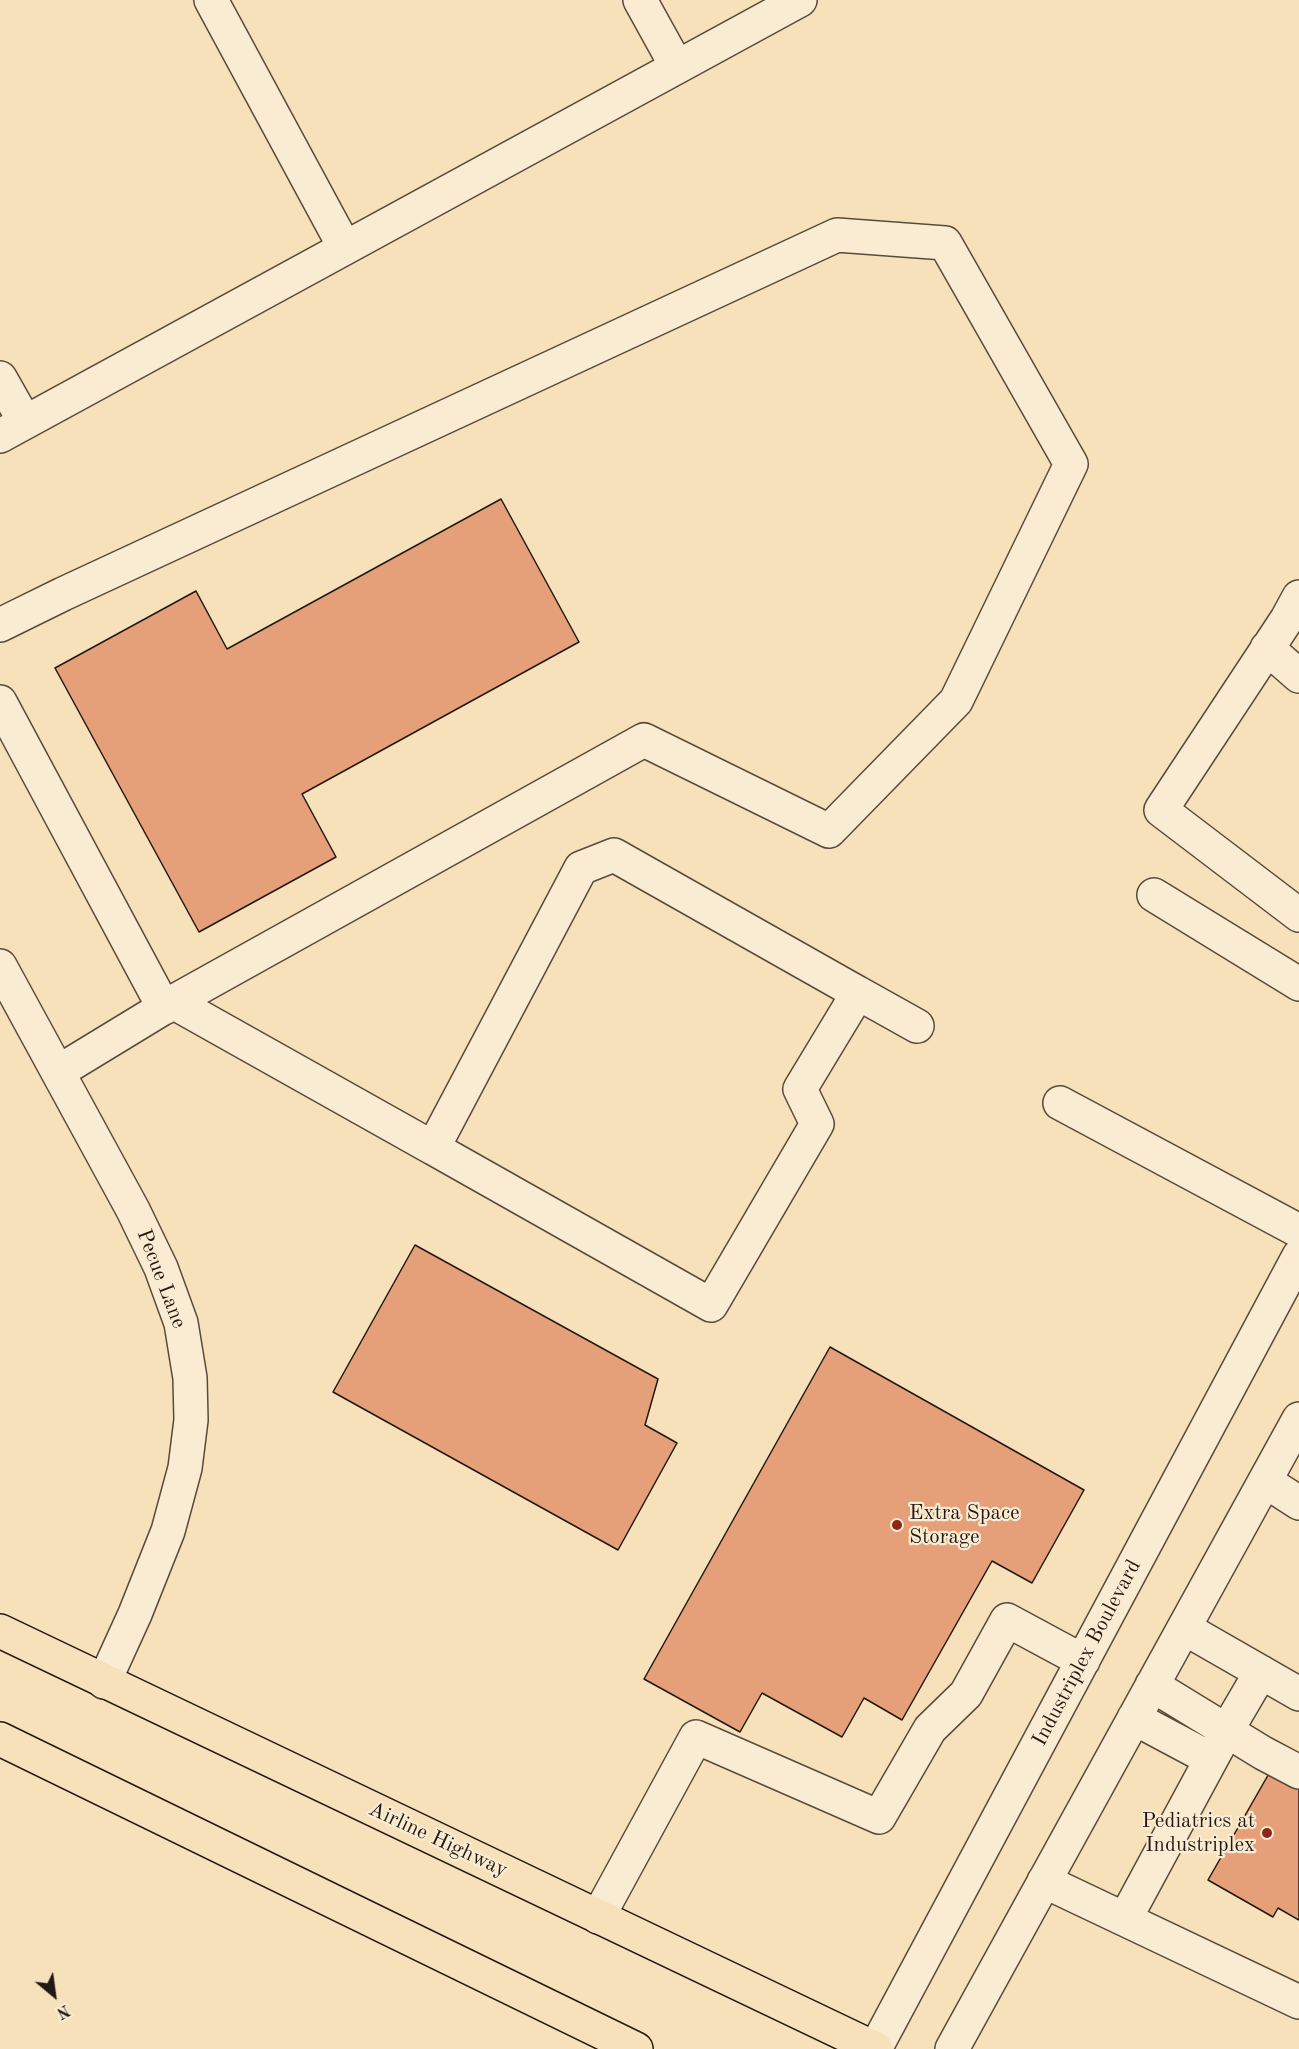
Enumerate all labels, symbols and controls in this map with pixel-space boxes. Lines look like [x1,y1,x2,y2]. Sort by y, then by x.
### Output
street label: Pecue Lane [131,1226,191,1332]
place label: Extra Space Storage [909,1500,1020,1550]
marker: Extra Space Storage [890,1518,904,1532]
street label: Industriplex Boulevard [1027,1556,1147,1750]
street label: Airline Highway [365,1797,511,1883]
place label: Pediatrics at Industriplex [1142,1808,1255,1858]
marker: Pediatrics at Industriplex [1260,1826,1274,1840]
north arrow [24,1965,84,2025]
text: N [54,2001,72,2021]

